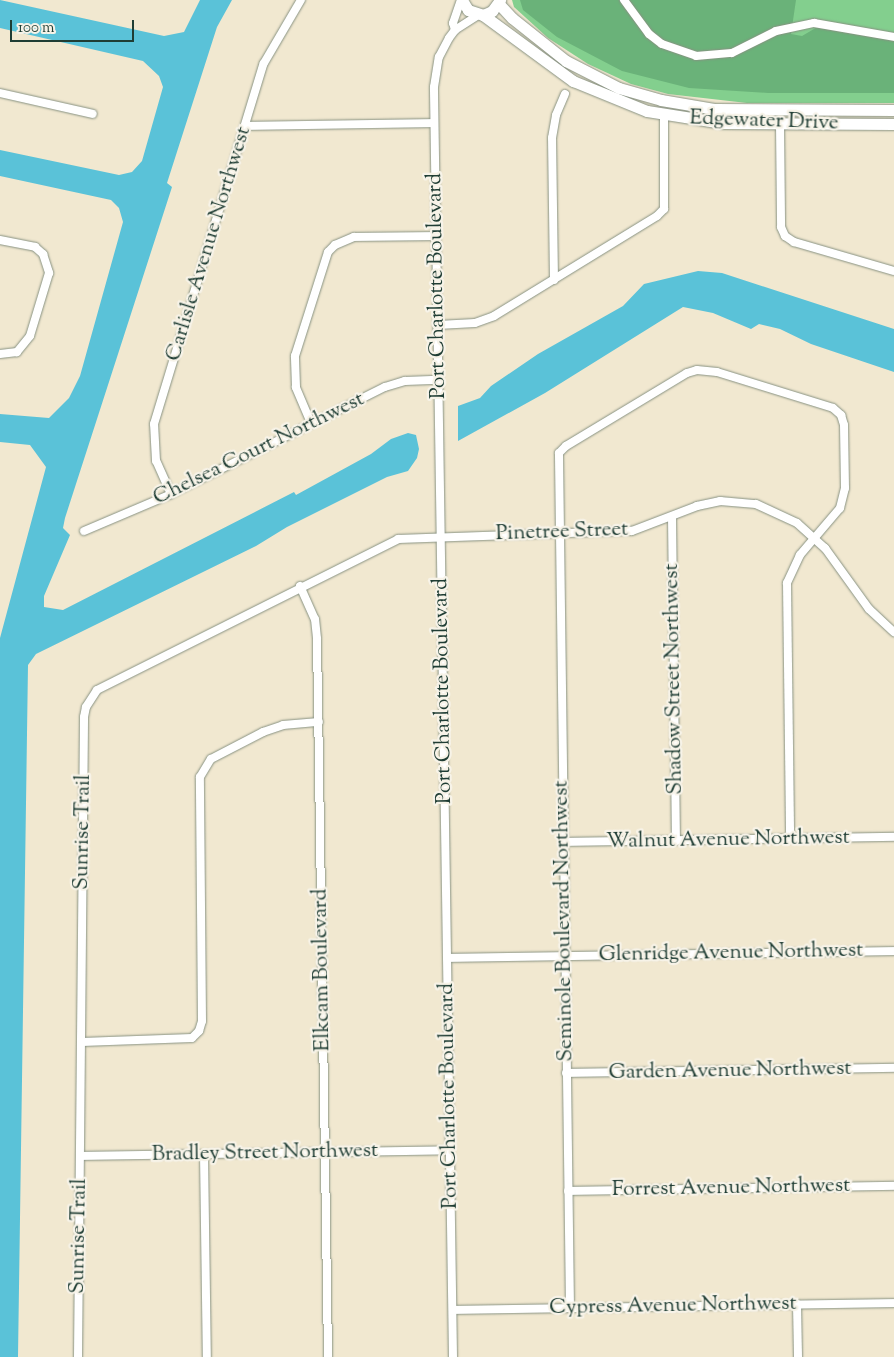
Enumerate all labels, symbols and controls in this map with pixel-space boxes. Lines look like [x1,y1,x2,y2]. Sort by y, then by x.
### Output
scale bar [12,10,136,42]
text: 100 m [18,18,54,39]
street label: Edgewater Drive [689,106,839,136]
street label: Carlisle Avenue Northwest [161,124,257,364]
street label: Port Charlotte Boulevard [422,173,452,399]
street label: Chelsea Court Northwest [149,387,369,511]
street label: Pinetree Street [495,517,629,547]
street label: Shadow Street Northwest [659,563,689,795]
street label: Port Charlotte Boulevard [428,578,458,804]
street label: Sunrise Trail [69,774,97,890]
street label: Seminole Boulevard Northwest [549,780,579,1062]
street label: Walnut Avenue Northwest [606,825,850,855]
street label: Elkcam Boulevard [308,888,336,1052]
street label: Glenridge Avenue Northwest [598,938,864,968]
street label: Port Charlotte Boulevard [434,983,464,1209]
street label: Garden Avenue Northwest [608,1056,852,1086]
street label: Bradley Street Northwest [152,1138,378,1168]
street label: Forrest Avenue Northwest [612,1173,850,1203]
street label: Sunrise Trail [65,1178,93,1294]
street label: Cypress Avenue Northwest [549,1291,797,1321]

